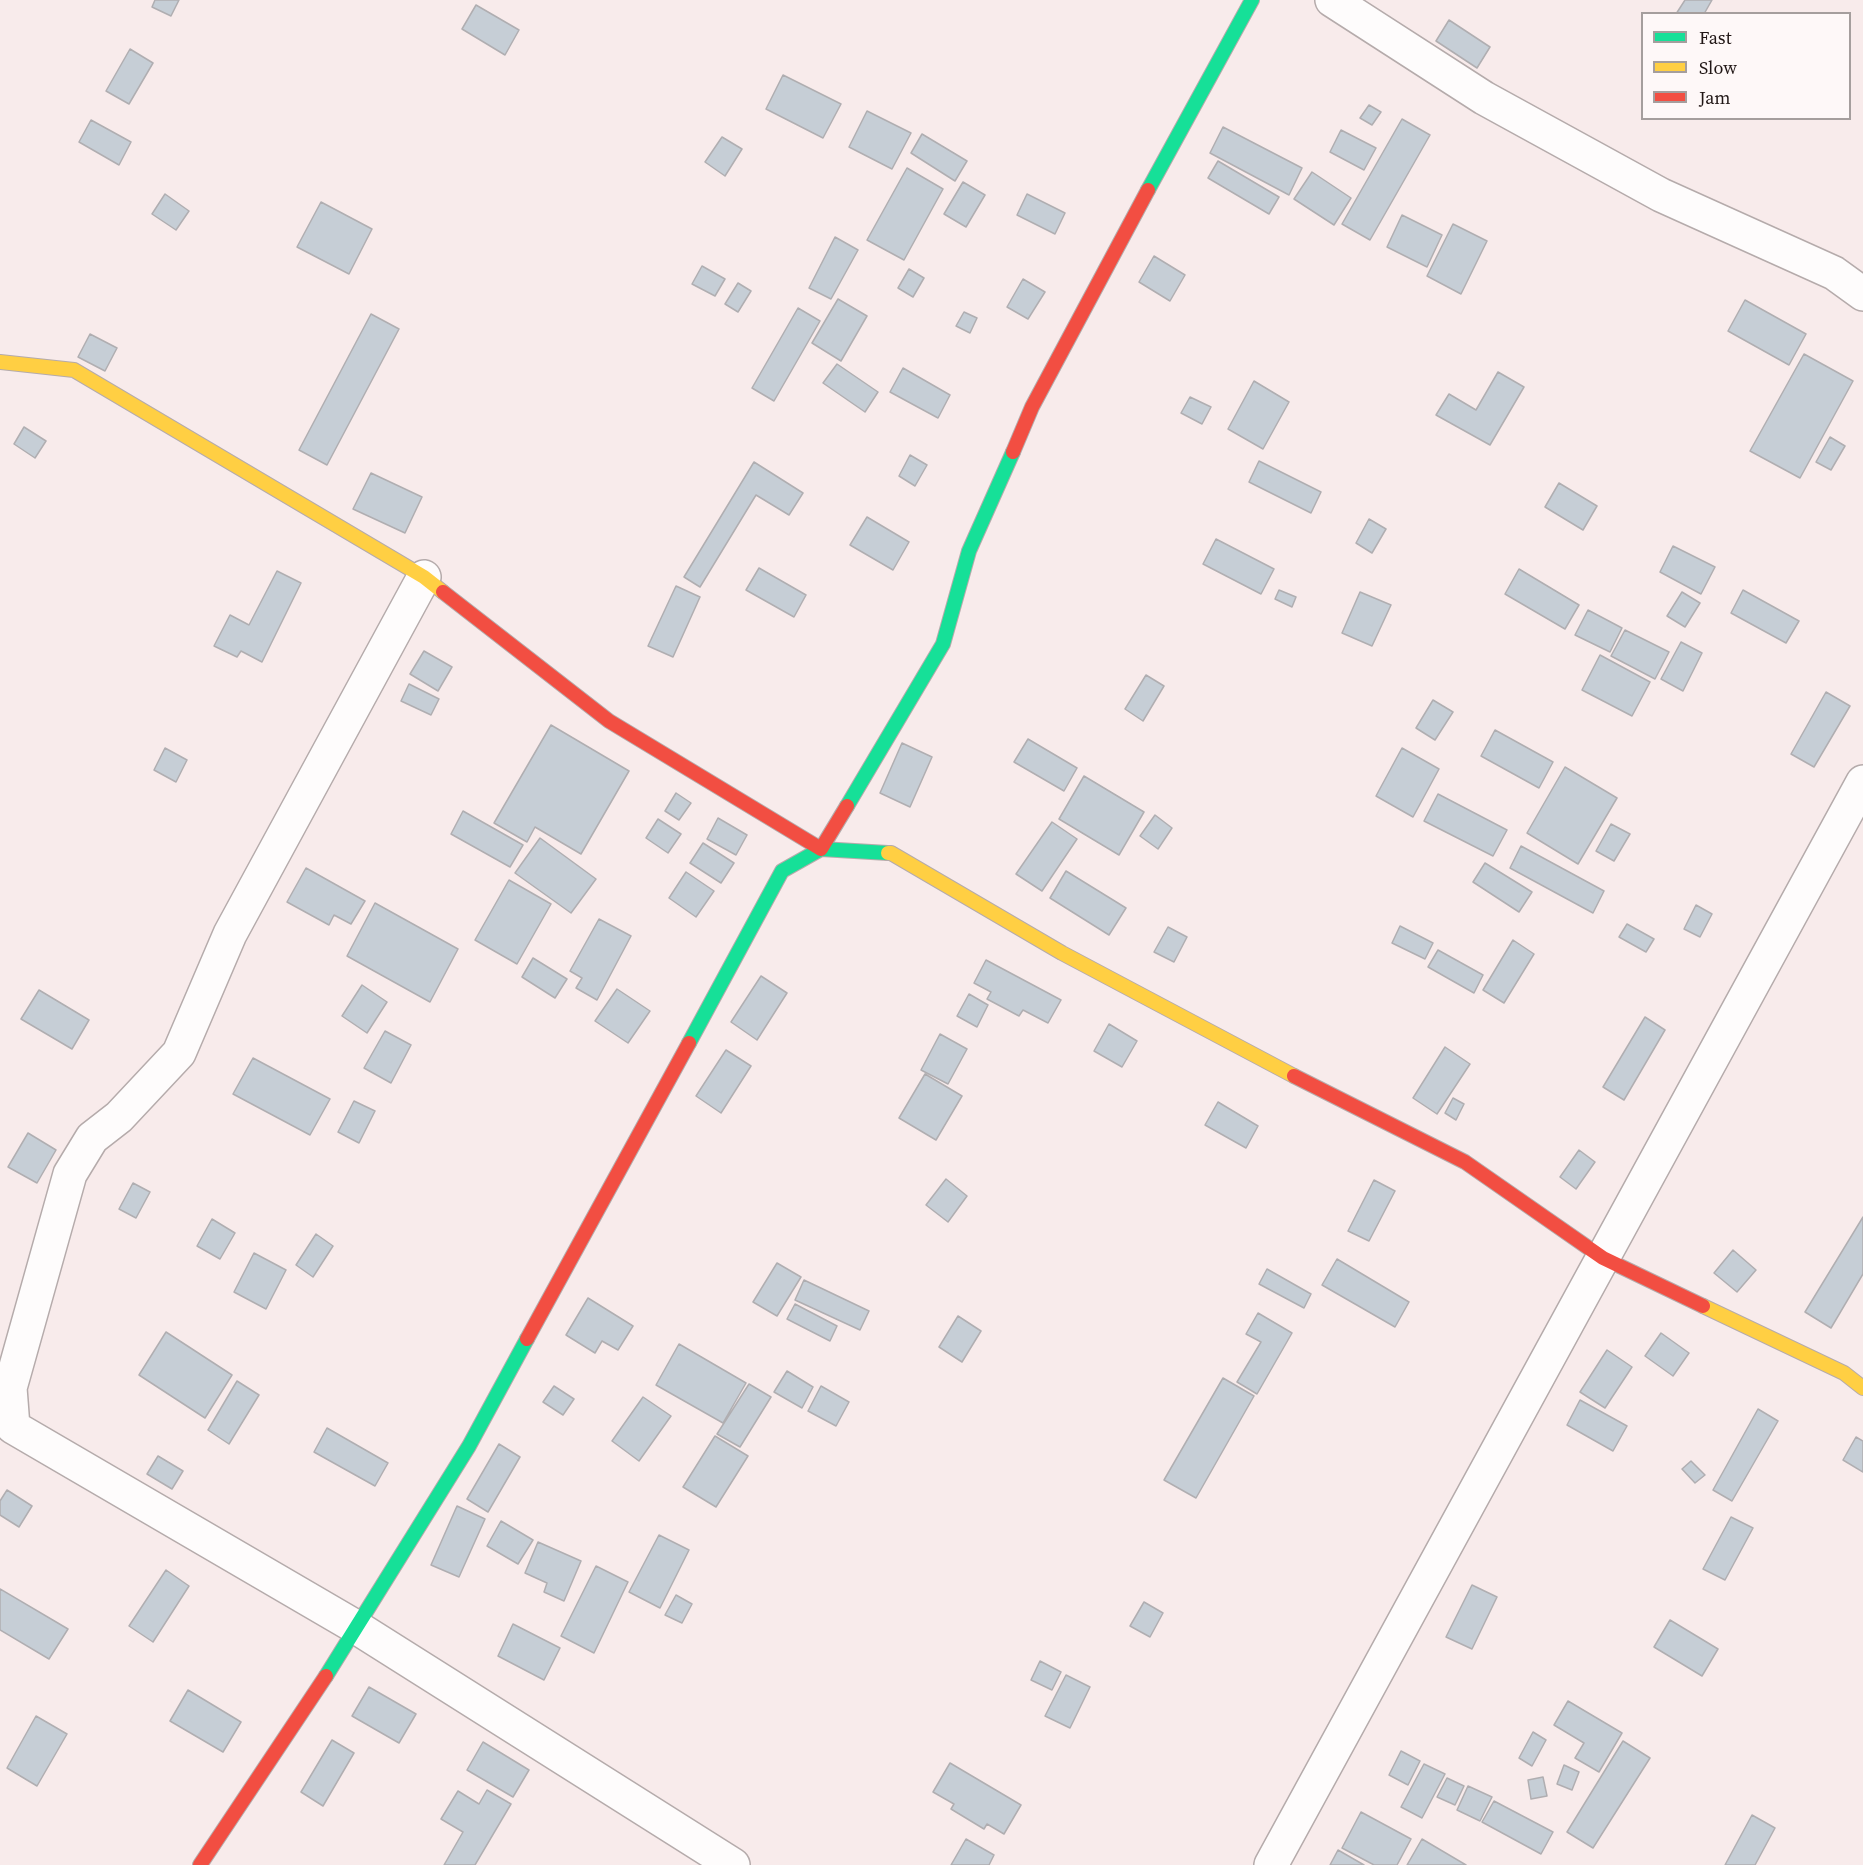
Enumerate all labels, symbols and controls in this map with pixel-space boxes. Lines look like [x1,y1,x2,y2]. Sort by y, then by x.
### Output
legend [1641,12,1851,120]
text: Fast [1699,25,1732,50]
text: Slow [1699,55,1737,80]
text: Jam [1699,85,1731,110]

